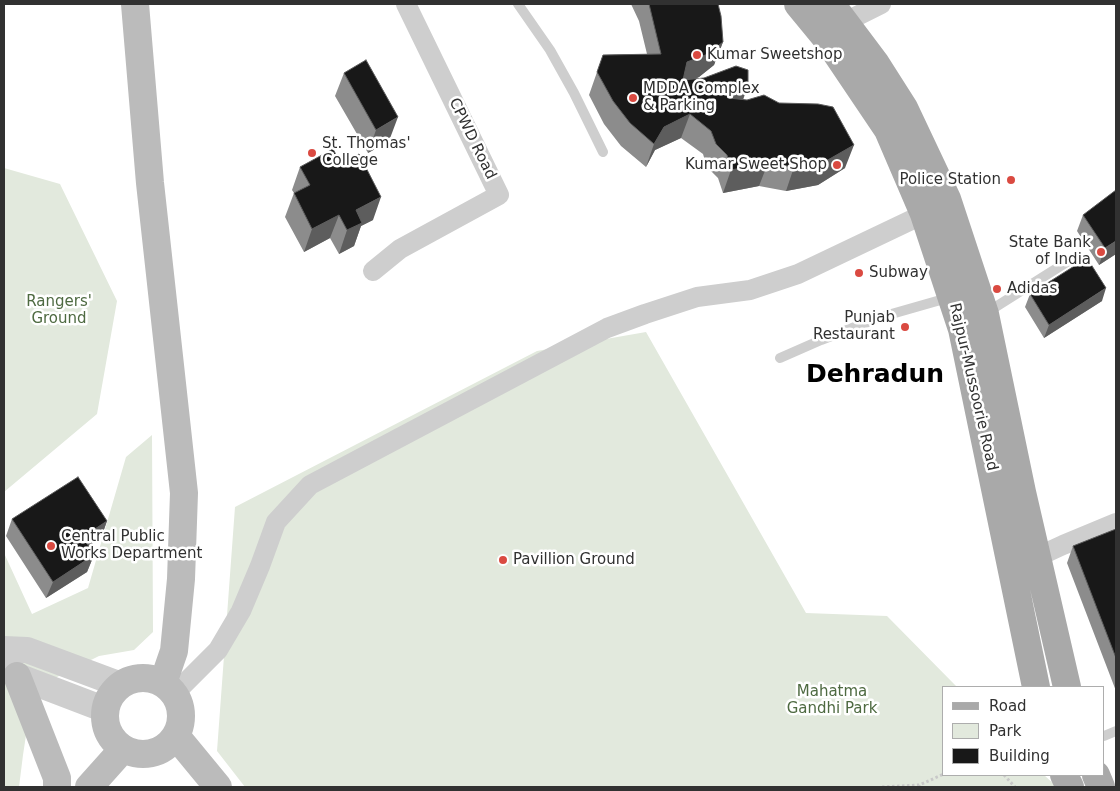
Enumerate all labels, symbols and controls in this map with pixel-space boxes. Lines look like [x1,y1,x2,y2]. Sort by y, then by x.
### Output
place label: Kumar Sweetshop [707,46,842,64]
marker: Kumar Sweetshop [691,49,703,61]
place label: MDDA Complex & Parking [643,80,760,115]
marker: MDDA Complex & Parking [627,92,639,104]
street label: CPWD Road [445,95,499,183]
place label: St. Thomas' College [322,135,411,170]
marker: St. Thomas' College [306,147,318,159]
place label: Kumar Sweet Shop [685,156,827,174]
marker: Kumar Sweet Shop [831,159,843,171]
place label: Police Station [899,171,1001,189]
marker: Police Station [1005,174,1017,186]
place label: State Bank of India [1009,234,1091,269]
marker: State Bank of India [1095,246,1107,258]
place label: Subway [869,264,928,282]
marker: Subway [853,267,865,279]
place label: Adidas [1007,280,1057,298]
marker: Adidas [991,283,1003,295]
park label: Rangers' Ground [26,293,92,328]
street label: Rajpur-Mussoorie Road [945,301,1001,473]
place label: Punjab Restaurant [813,309,895,344]
marker: Punjab Restaurant [899,321,911,333]
district label: Dehradun [806,360,944,390]
place label: Central Public Works Department [61,528,202,563]
marker: Central Public Works Department [45,540,57,552]
place label: Pavillion Ground [513,551,635,569]
marker: Pavillion Ground [497,554,509,566]
park label: Mahatma Gandhi Park [787,683,877,718]
legend [942,686,1105,776]
text: Road [989,697,1027,715]
text: Park [989,722,1021,740]
text: Building [989,747,1050,765]

